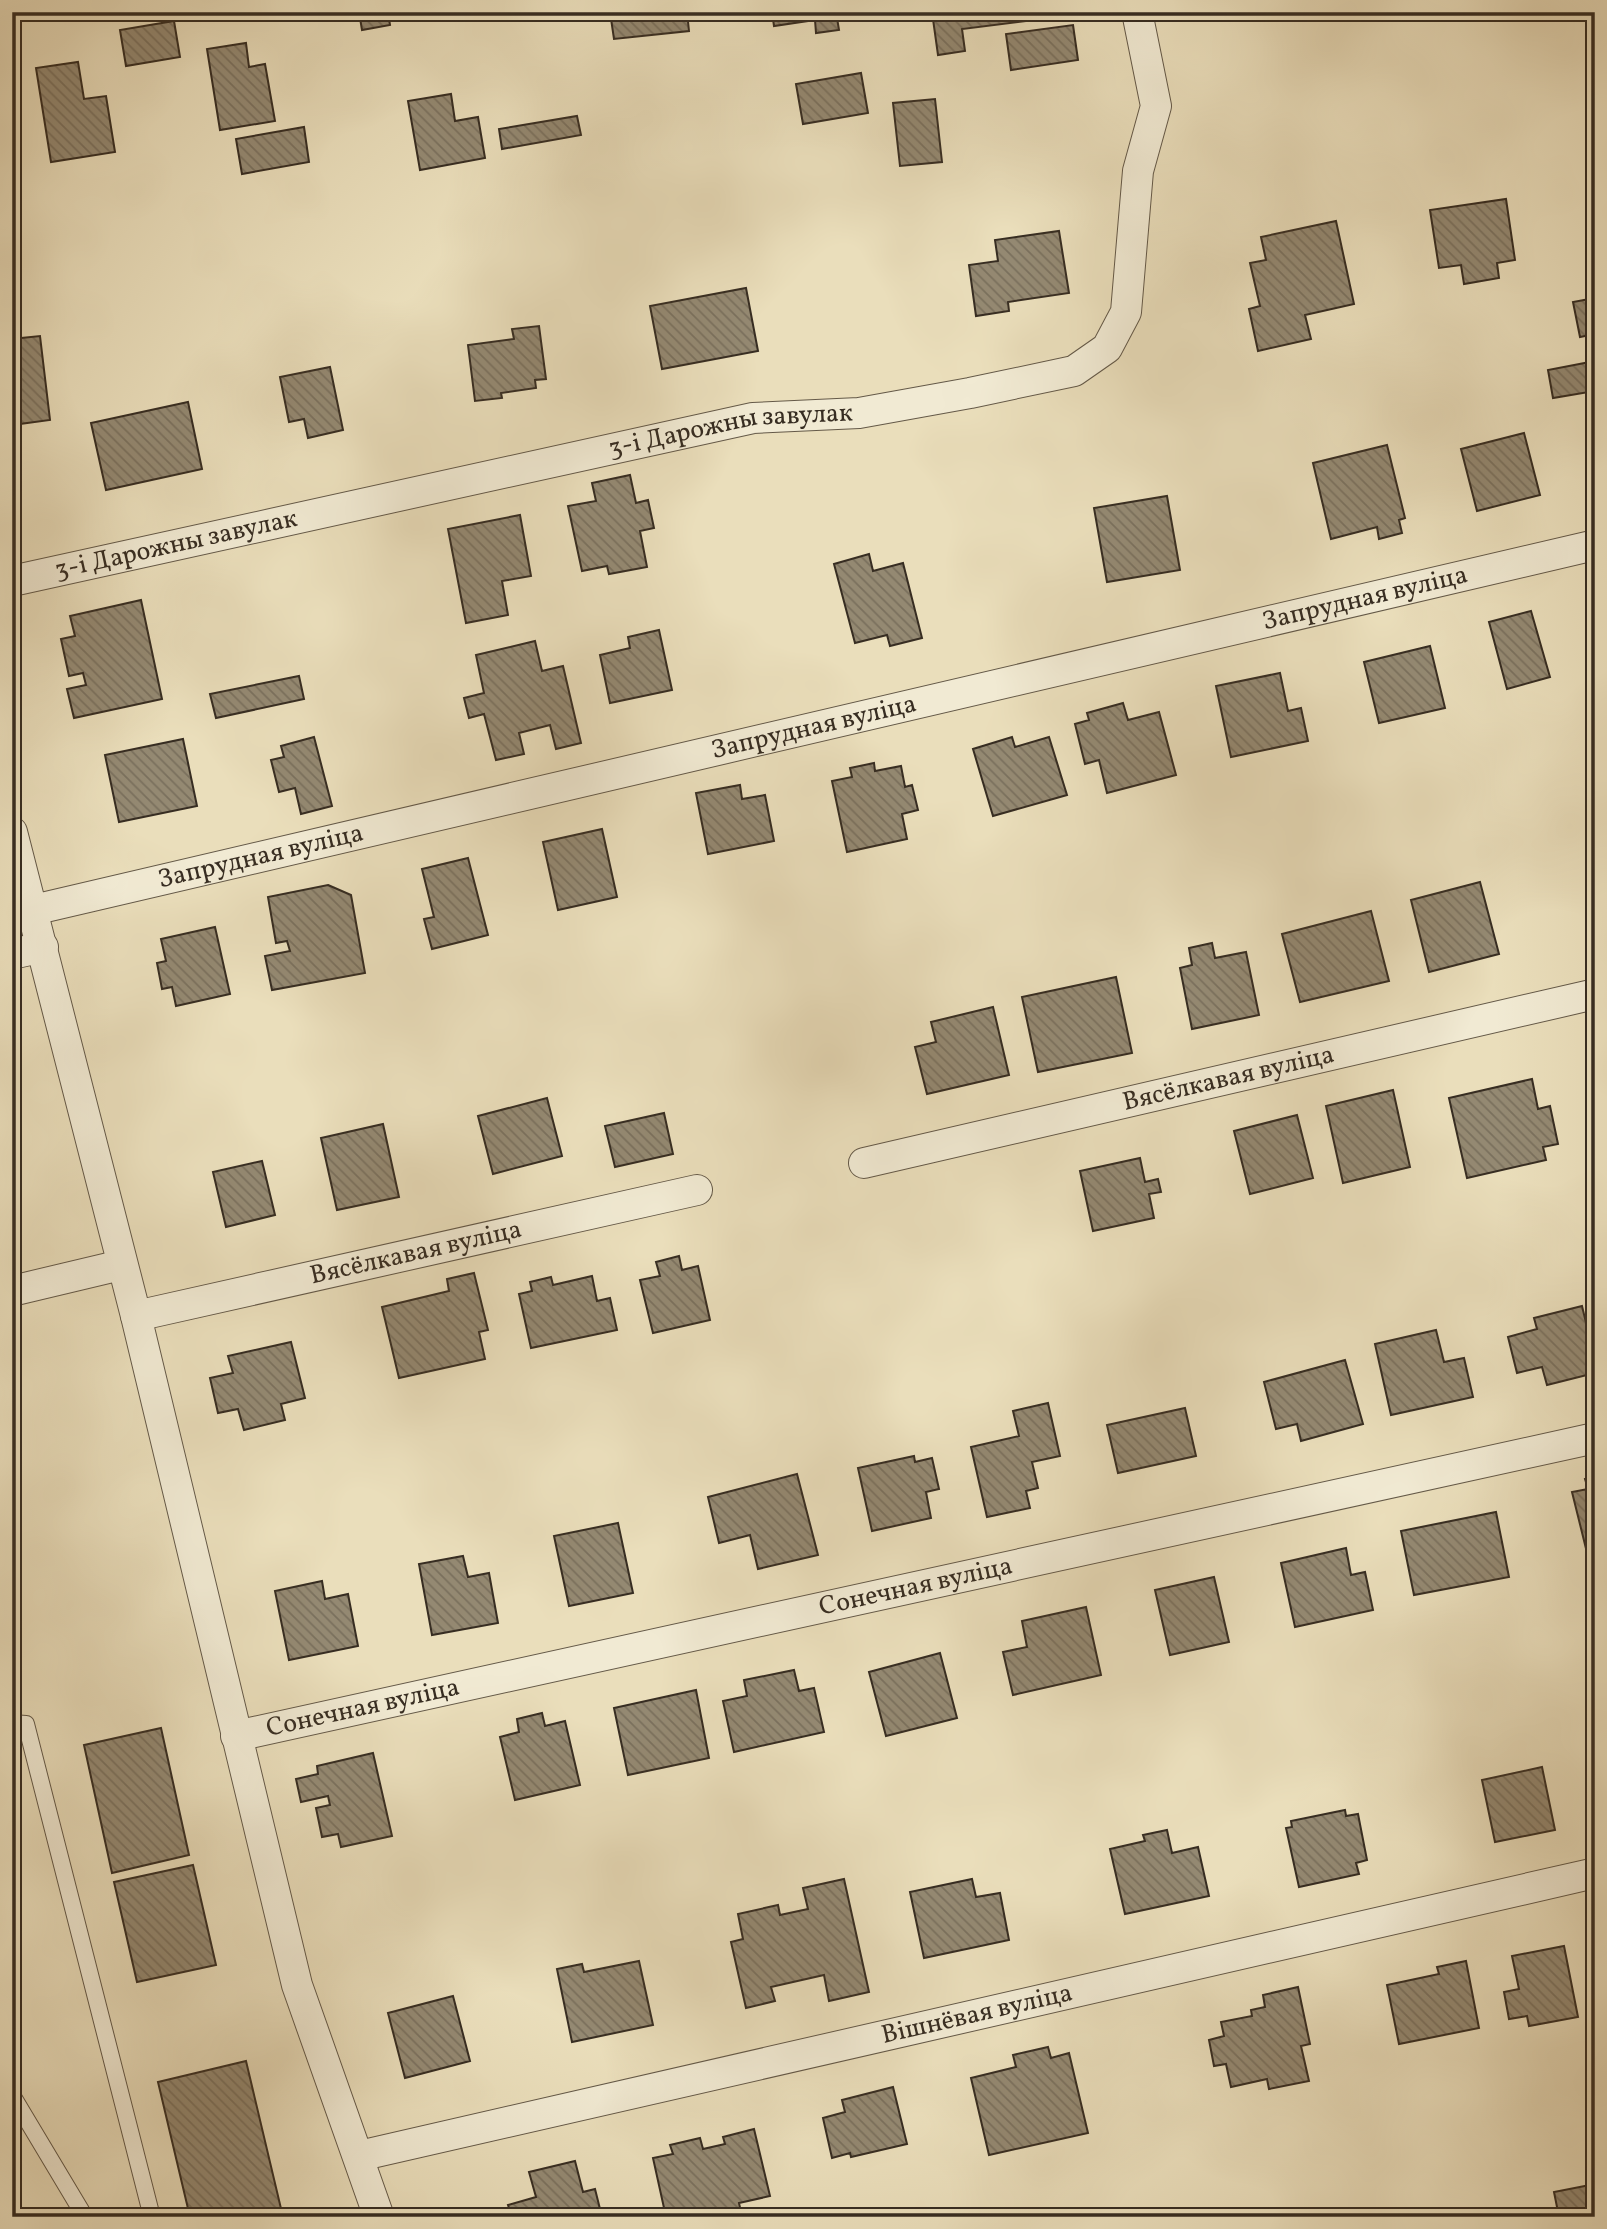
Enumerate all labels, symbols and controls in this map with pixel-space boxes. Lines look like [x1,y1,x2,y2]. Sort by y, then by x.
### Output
street label: 3-і Дарожны завулак [605,395,854,467]
street label: 3-і Дарожны завулак [51,501,301,589]
street label: Запрудная вуліца [1259,557,1471,640]
street label: Запрудная вуліца [708,686,920,769]
street label: Запрудная вуліца [155,815,367,898]
street label: Вясёлкавая вуліца [1119,1037,1338,1121]
street label: Вясёлкавая вуліца [307,1212,525,1294]
street label: Сонечная вуліца [816,1548,1016,1626]
street label: Сонечная вуліца [263,1669,463,1747]
street label: Вішнёвая вуліца [878,1975,1076,2054]

